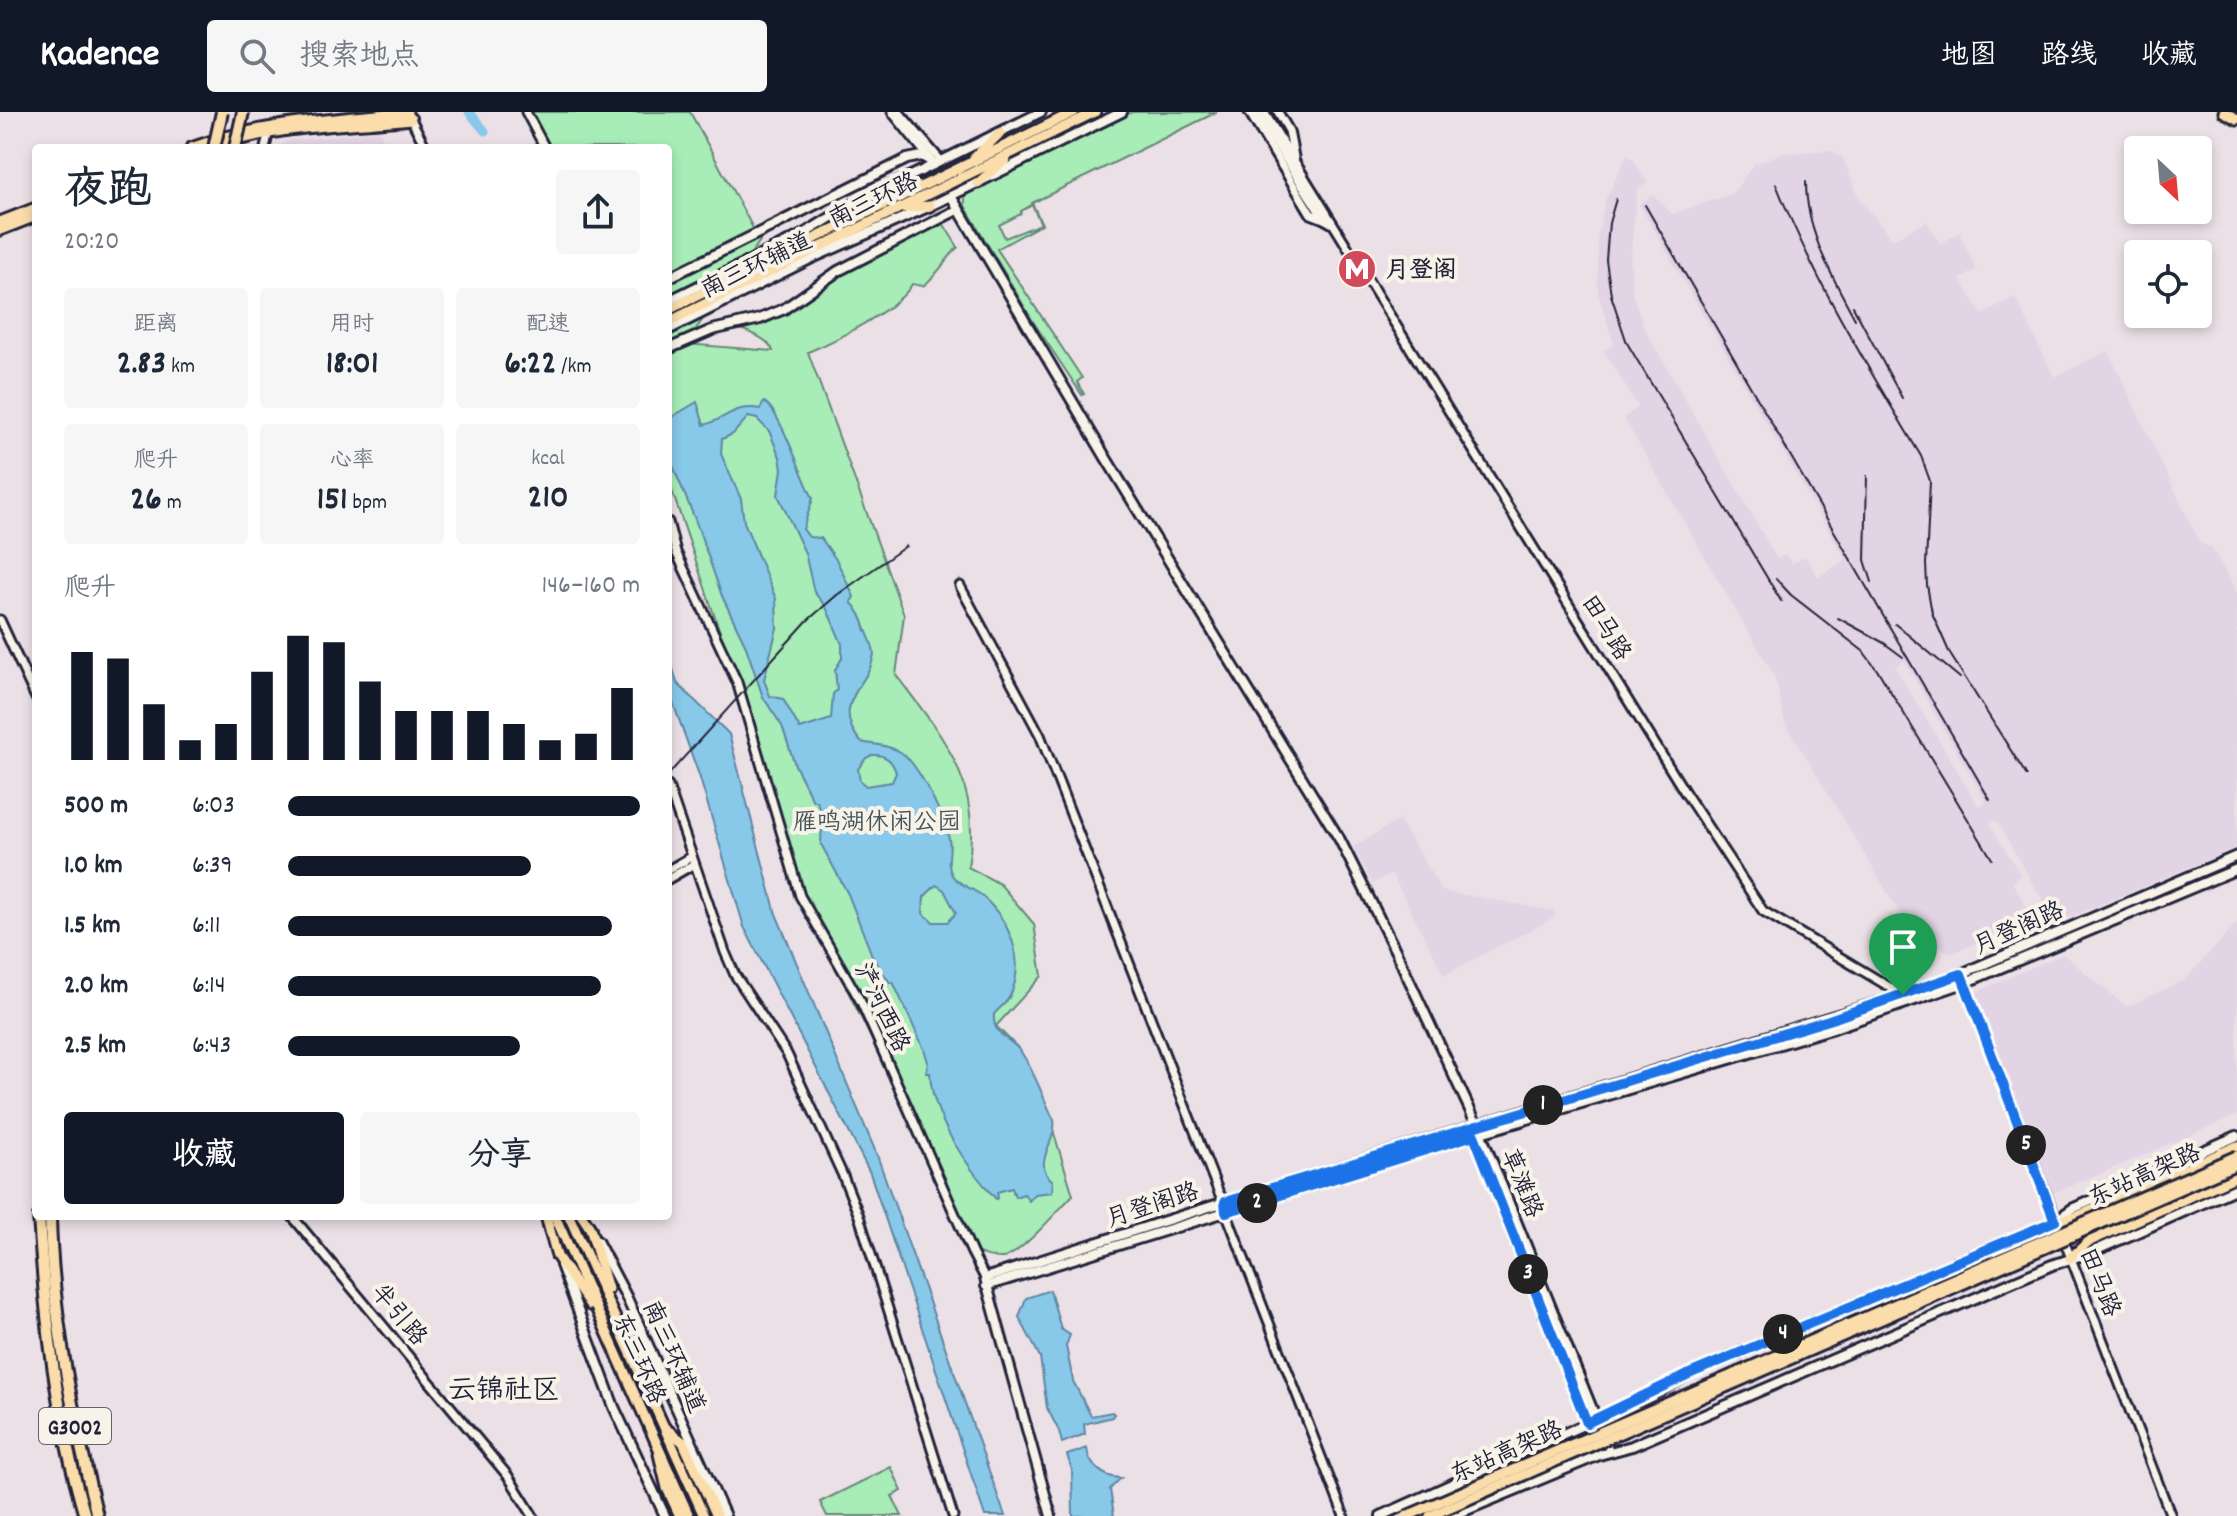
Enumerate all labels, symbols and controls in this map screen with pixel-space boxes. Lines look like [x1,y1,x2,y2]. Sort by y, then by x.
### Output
search box [207,20,767,92]
text: Kadence [40,29,159,84]
icon: search [235,34,279,78]
text: 搜索地点 [299,37,419,80]
text: 地图 [1941,38,1997,78]
text: 路线 [2041,38,2097,78]
text: 收藏 [2141,38,2197,78]
north arrow [2124,136,2212,224]
map controls [2124,136,2212,328]
text: 夜跑 [64,162,152,225]
street label: 南三环路 [824,165,925,238]
button: share [556,170,640,254]
text: 20:20 [64,224,119,261]
street label: 南三环辅道 [696,225,819,308]
button: locate [2124,240,2212,328]
metro station icon: 月登阁 [1336,248,1378,290]
place label: 月登阁 [1385,255,1457,289]
text: 距离 [134,310,178,341]
text: 用时 [330,310,374,341]
text: 配速 [526,310,570,341]
text: 2.83 [117,341,166,390]
text: 18:01 [326,341,378,390]
text: 6:22 [504,341,556,390]
text: km [166,352,195,383]
text: /km [556,352,592,383]
text: kcal [531,444,565,475]
text: 爬升 [134,446,178,477]
text: 心率 [330,446,374,477]
text: 210 [528,475,568,524]
text: 26 [130,477,162,526]
text: 151 [317,477,347,526]
text: m [162,488,182,519]
text: bpm [347,488,387,519]
text: 146–160 m [541,568,640,605]
text: 爬升 [64,571,116,608]
street label: 田马路 [1571,589,1638,668]
text: 500 m [64,788,128,825]
text: 6:03 [192,788,235,825]
park label: 雁鸣湖休闲公园 [793,807,961,841]
text: 1.0 km [64,848,123,885]
text: 6:39 [192,848,233,885]
street label: 月登阁路 [1968,895,2070,965]
text: 1.5 km [64,908,121,945]
text: 6:11 [192,908,220,945]
pin [1869,913,1937,995]
icon: arrive [1881,925,1925,969]
street label: 浐河西路 [844,958,917,1059]
text: 2.0 km [64,968,128,1005]
text: 6:14 [192,968,226,1005]
text: 2.5 km [64,1028,126,1065]
text: 6:43 [192,1028,231,1065]
pin: 1 [1523,1085,1563,1125]
text: 1 [1541,1089,1545,1120]
button: 收藏 [64,1112,344,1204]
button: 分享 [360,1112,640,1204]
pin: 5 [2006,1125,2046,1165]
text: 5 [2021,1129,2031,1160]
street label: 东站高架路 [2083,1137,2207,1217]
street label: 草滩路 [1491,1144,1549,1224]
street label: 月登阁路 [1102,1176,1204,1238]
pin: 2 [1237,1183,1277,1223]
text: 2 [1252,1187,1262,1218]
street label: 田马路 [2069,1243,2127,1323]
pin: 3 [1508,1254,1548,1294]
text: 3 [1523,1258,1533,1289]
street label: 半引路 [362,1277,434,1354]
street label: 南三环辅道 [632,1295,712,1419]
street label: 东三环路 [602,1308,672,1410]
pin: 4 [1763,1314,1803,1354]
text: 4 [1778,1318,1788,1349]
district label: 云锦社区 [448,1373,560,1413]
road number: G3002 [39,1408,111,1444]
street label: 东站高架路 [1445,1414,1569,1494]

